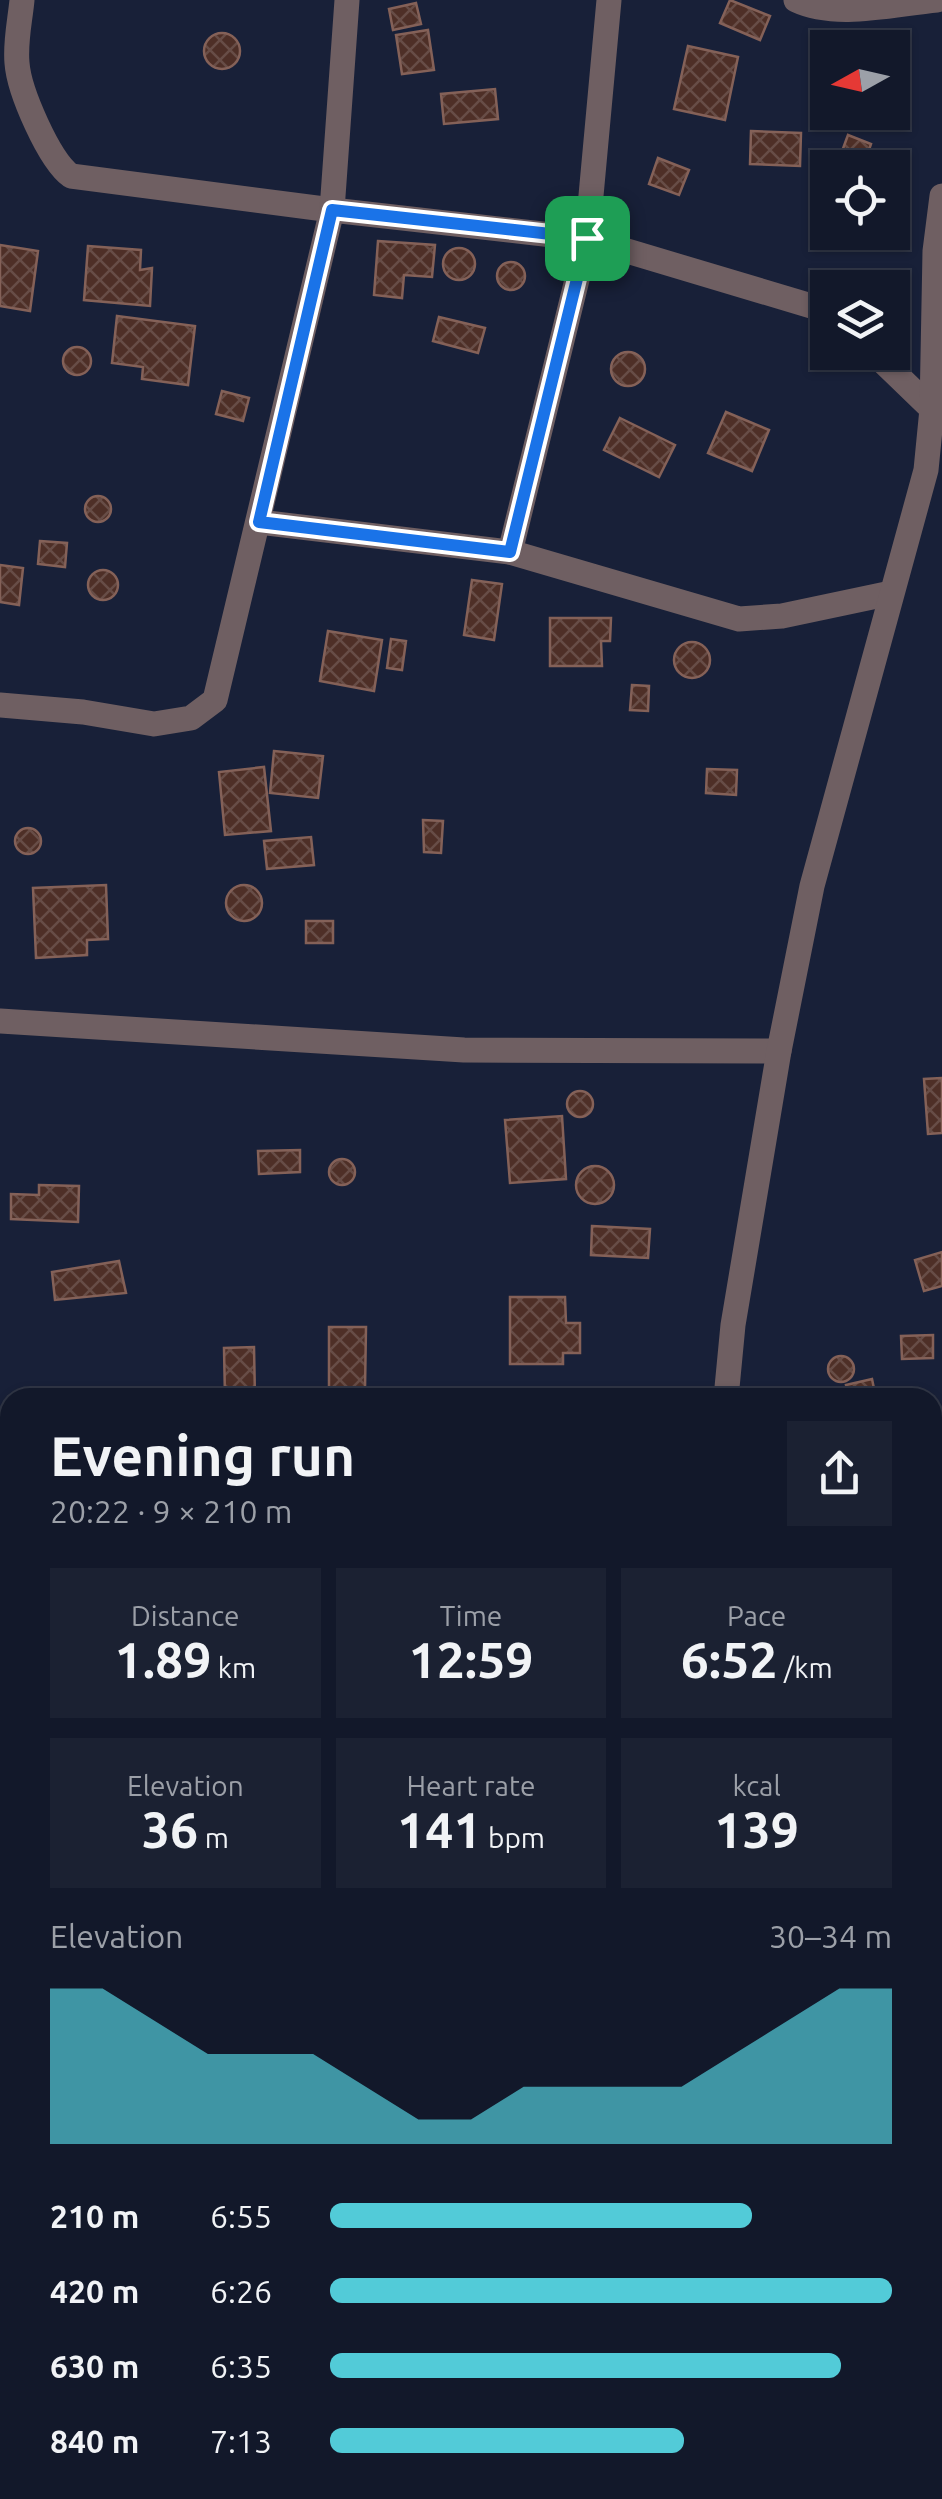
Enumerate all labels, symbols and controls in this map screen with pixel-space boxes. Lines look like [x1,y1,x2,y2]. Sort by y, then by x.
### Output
north arrow [810,30,910,130]
map controls [810,30,910,370]
button: locate [810,150,910,250]
pin [545,196,630,281]
icon: arrive [560,211,615,266]
button: layers [810,270,910,370]
button: share [787,1421,892,1526]
text: Evening run [50,1425,355,1486]
text: 20:22 · 9 × 210 m [50,1493,292,1529]
text: Distance [131,1600,240,1631]
text: Time [440,1600,502,1631]
text: Pace [727,1600,786,1631]
text: 1.89 [115,1631,211,1687]
text: 12:59 [408,1631,534,1687]
text: 6:52 [681,1631,778,1687]
text: km [211,1652,256,1683]
text: /km [778,1652,833,1683]
text: Elevation [127,1770,244,1801]
text: Heart rate [407,1770,535,1801]
text: kcal [732,1770,781,1801]
text: 36 [142,1801,198,1857]
text: 141 [397,1801,482,1857]
text: 139 [714,1801,799,1857]
text: m [198,1822,229,1853]
text: bpm [482,1822,545,1853]
text: Elevation [50,1918,183,1954]
text: 30–34 m [769,1918,892,1954]
text: 210 m [50,2198,139,2234]
text: 6:55 [210,2198,272,2234]
text: 420 m [50,2273,139,2309]
text: 6:26 [210,2273,272,2309]
text: 630 m [50,2348,139,2384]
text: 6:35 [210,2348,272,2384]
text: 840 m [50,2423,139,2459]
text: 7:13 [210,2423,272,2459]

